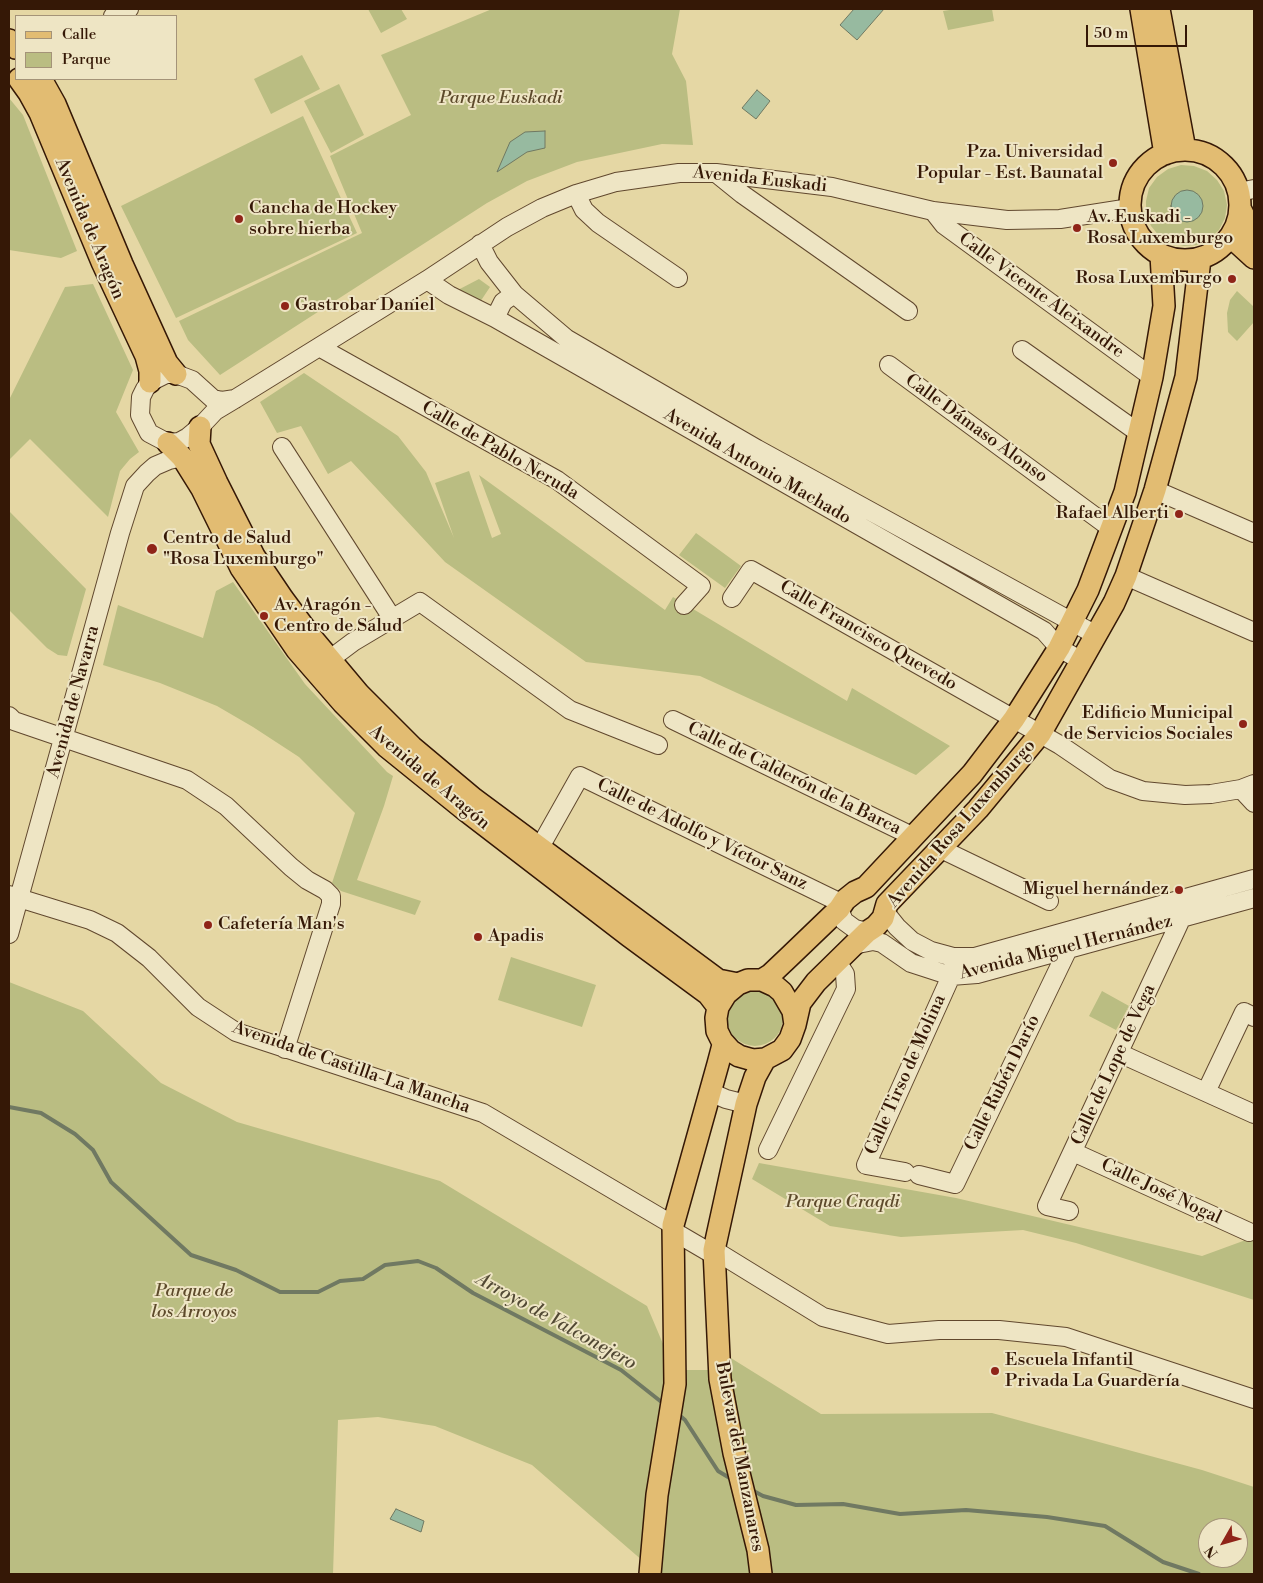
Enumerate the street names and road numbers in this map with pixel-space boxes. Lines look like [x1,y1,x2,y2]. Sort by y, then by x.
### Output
street label: Avenida de Aragón [49,155,129,303]
street label: Avenida Euskadi [692,162,828,198]
street label: Calle Vicente Aleixandre [954,229,1128,363]
street label: Calle Dámaso Alonso [900,370,1052,488]
street label: Calle de Pablo Neruda [418,397,582,505]
street label: Avenida Antonio Machado [659,404,855,530]
street label: Calle Francisco Quevedo [775,576,961,696]
street label: Avenida de Navarra [43,623,105,781]
street label: Calle de Calderón de la Barca [684,718,904,840]
street label: Avenida de Aragón [364,721,494,835]
street label: Avenida Rosa Luxemburgo [883,736,1041,912]
street label: Calle de Adolfo y Víctor Sanz [593,775,811,895]
street label: Avenida Miguel Hernández [957,911,1175,985]
street label: Calle de Lope de Vega [1067,981,1161,1149]
street label: Calle Tirso de Molina [861,992,951,1158]
street label: Calle Rubén Darío [961,1011,1045,1155]
street label: Avenida de Castilla-La Mancha [229,1017,473,1119]
street label: Calle José Nogal [1097,1155,1225,1229]
street label: Bulevar del Manzanares [710,1360,768,1554]

